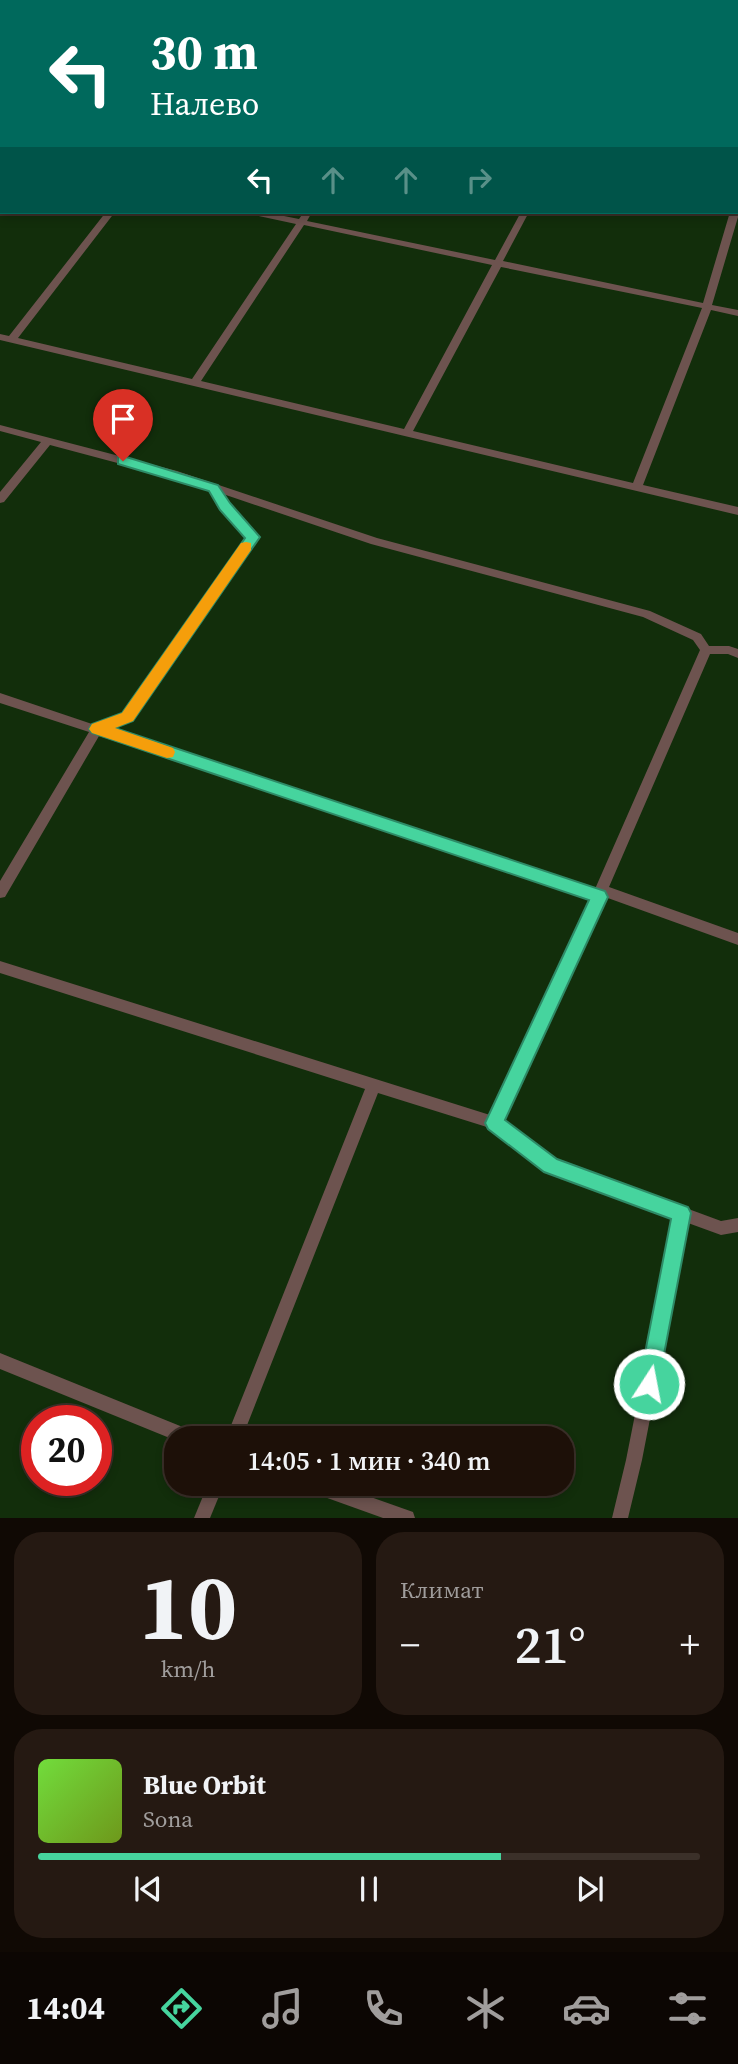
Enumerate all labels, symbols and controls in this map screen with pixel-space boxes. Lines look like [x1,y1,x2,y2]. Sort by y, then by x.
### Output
text: 30 m [150,18,258,85]
icon: left [35,28,126,119]
text: Налево [150,82,259,126]
icon: left [241,161,279,199]
icon: ahead [314,161,352,199]
icon: ahead [387,161,425,199]
icon: right [460,161,498,199]
pin [93,389,153,461]
icon: arrive [104,400,142,438]
position arrow [612,1347,686,1421]
speed limit sign: 20 [21,1405,112,1496]
text: 14:05 · 1 мин · 340 m [248,1443,490,1479]
text: 10 [139,1545,237,1669]
text: Климат [400,1574,484,1606]
text: 21° [514,1609,586,1680]
text: − [400,1619,420,1671]
text: + [680,1619,700,1671]
text: km/h [161,1653,215,1685]
text: Blue Orbit [143,1767,266,1803]
text: Sona [143,1803,193,1835]
icon: previous [129,1870,167,1908]
icon: pause [350,1870,388,1908]
icon: next [571,1870,609,1908]
icon: directions [157,1984,206,2033]
icon: music [258,1984,307,2033]
icon: phone [359,1984,408,2033]
icon: climate [461,1984,510,2033]
icon: car [562,1984,611,2033]
icon: filters [663,1984,712,2033]
text: 14:04 [26,1986,105,2030]

